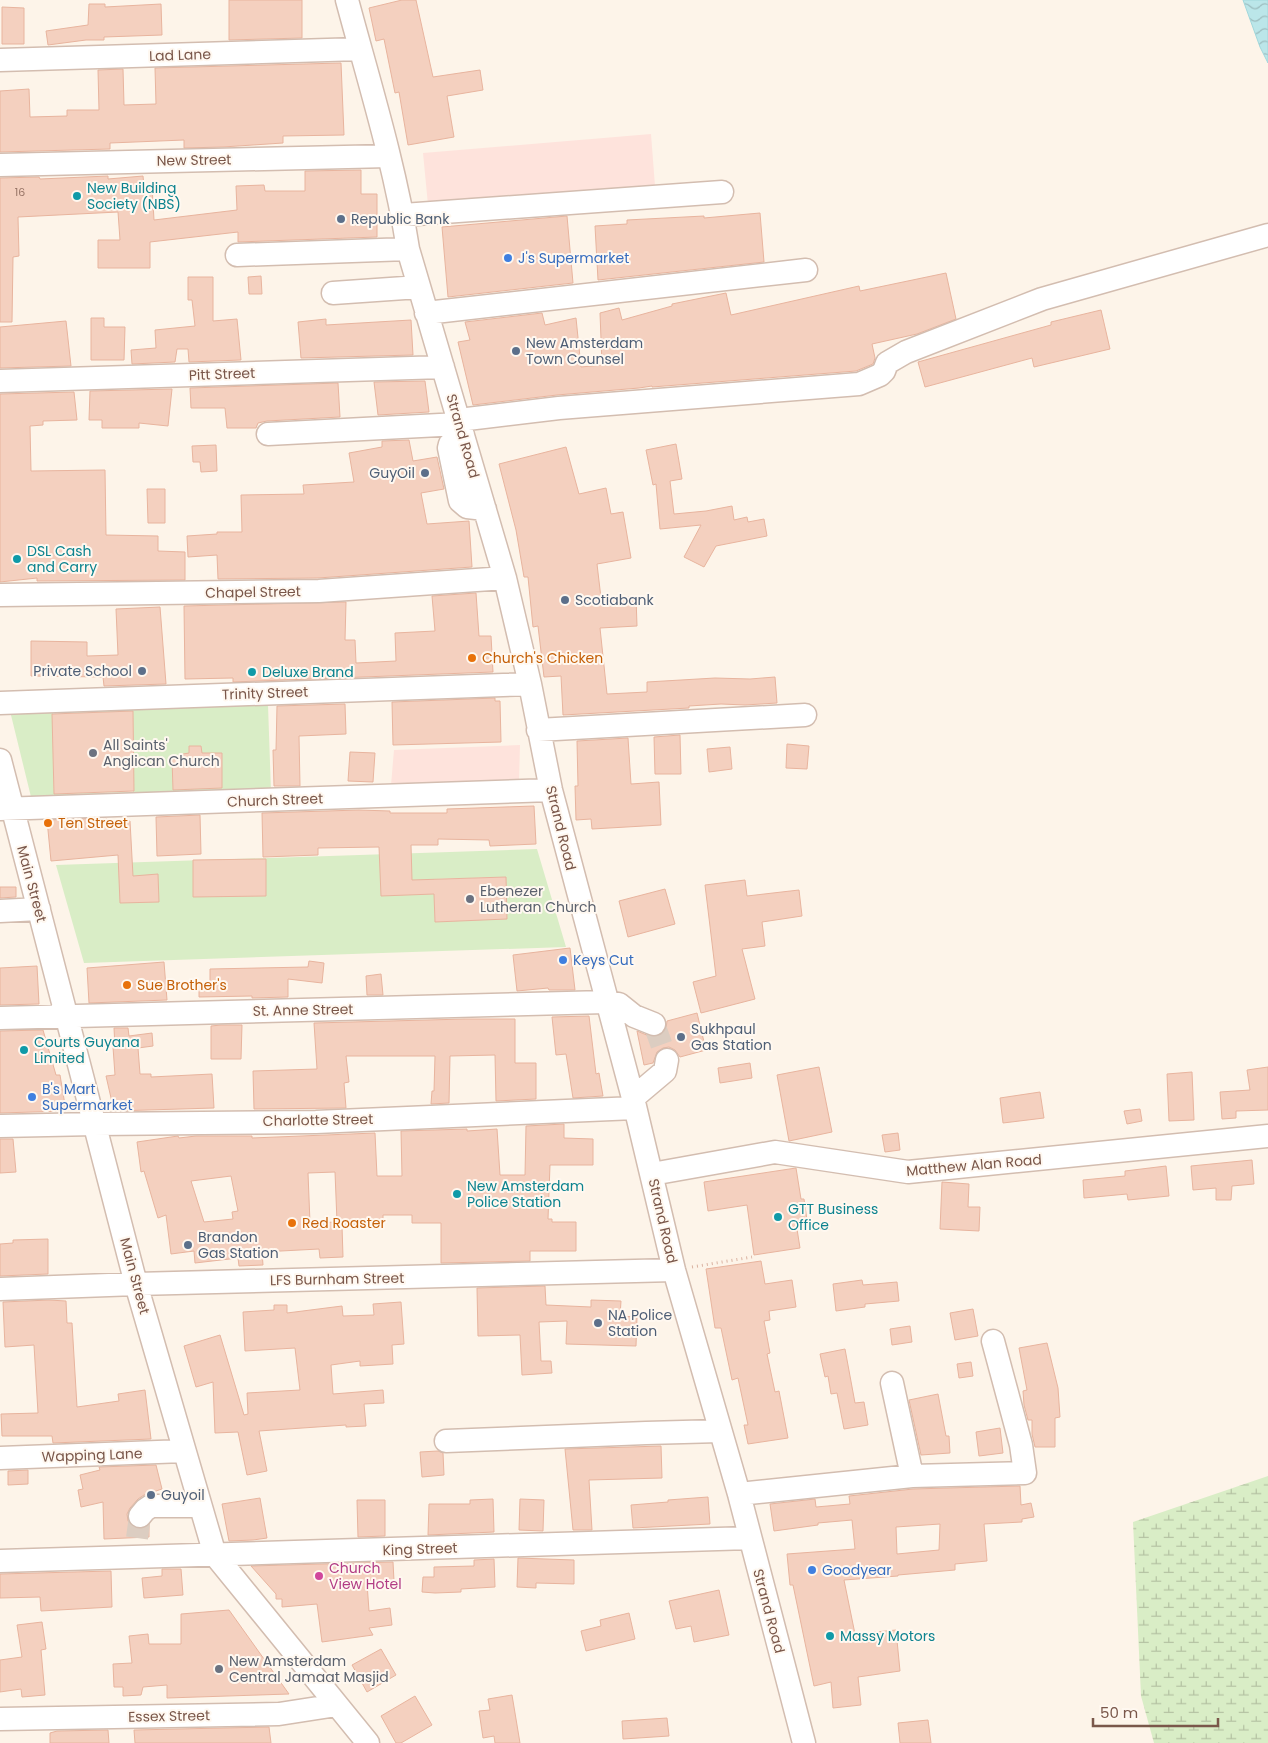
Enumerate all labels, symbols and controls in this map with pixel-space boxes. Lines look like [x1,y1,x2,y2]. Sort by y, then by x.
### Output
street label: Lad Lane [149,44,212,66]
street label: New Street [156,149,232,171]
place label: New Building Society (NBS) [87,178,181,214]
house number: 16 [15,184,25,200]
marker: New Building Society (NBS) [71,190,83,202]
place label: Republic Bank [351,209,450,229]
marker: Republic Bank [335,213,347,225]
place label: J's Supermarket [518,248,629,268]
marker: J's Supermarket [502,252,514,264]
place label: New Amsterdam Town Counsel [526,333,643,369]
marker: New Amsterdam Town Counsel [510,345,522,357]
street label: Pitt Street [188,363,256,385]
street label: Strand Road [441,392,485,480]
place label: GuyOil [369,463,415,483]
marker: GuyOil [419,467,431,479]
place label: DSL Cash and Carry [27,541,97,577]
marker: DSL Cash and Carry [11,553,23,565]
street label: Chapel Street [205,581,301,603]
place label: Scotiabank [575,590,655,610]
marker: Scotiabank [559,594,571,606]
place label: Church's Chicken [482,648,603,668]
marker: Church's Chicken [466,652,478,664]
place label: Private School [33,661,132,681]
place label: Deluxe Brand [262,662,354,682]
marker: Private School [136,665,148,677]
marker: Deluxe Brand [246,666,258,678]
street label: Trinity Street [221,681,309,705]
place label: All Saints' Anglican Church [103,735,220,771]
marker: All Saints' Anglican Church [87,747,99,759]
street label: Strand Road [541,784,581,872]
street label: Church Street [227,788,323,812]
place label: Ten Street [58,813,128,833]
marker: Ten Street [42,817,54,829]
street label: Main Street [12,843,52,925]
place label: Ebenezer Lutheran Church [480,881,597,917]
marker: Ebenezer Lutheran Church [464,893,476,905]
place label: Keys Cut [573,950,634,970]
marker: Keys Cut [557,954,569,966]
place label: Sue Brother's [137,975,227,995]
marker: Sue Brother's [121,979,133,991]
street label: St. Anne Street [252,999,354,1021]
place label: Sukhpaul Gas Station [691,1019,772,1055]
marker: Sukhpaul Gas Station [675,1031,687,1043]
place label: Courts Guyana Limited [34,1032,140,1068]
marker: Courts Guyana Limited [18,1044,30,1056]
place label: B's Mart Supermarket [42,1079,133,1115]
marker: B's Mart Supermarket [26,1091,38,1103]
street label: Charlotte Street [263,1109,373,1131]
street label: Matthew Alan Road [905,1149,1043,1181]
place label: New Amsterdam Police Station [467,1176,584,1212]
street label: Strand Road [644,1177,682,1265]
marker: New Amsterdam Police Station [451,1188,463,1200]
place label: GTT Business Office [788,1199,878,1235]
marker: GTT Business Office [772,1211,784,1223]
place label: Red Roaster [302,1213,386,1233]
marker: Red Roaster [286,1217,298,1229]
place label: Brandon Gas Station [198,1227,279,1263]
street label: Main Street [115,1235,155,1317]
marker: Brandon Gas Station [182,1239,194,1251]
street label: LFS Burnham Street [270,1268,404,1290]
place label: NA Police Station [608,1305,672,1341]
marker: NA Police Station [592,1317,604,1329]
street label: Wapping Lane [41,1443,143,1467]
place label: Guyoil [161,1485,205,1505]
marker: Guyoil [145,1489,157,1501]
street label: King Street [382,1538,458,1560]
place label: Church View Hotel [329,1558,402,1594]
place label: Goodyear [822,1560,892,1580]
marker: Goodyear [806,1564,818,1576]
street label: Strand Road [748,1567,790,1655]
marker: Church View Hotel [313,1570,325,1582]
place label: Massy Motors [840,1626,935,1646]
marker: Massy Motors [824,1630,836,1642]
place label: New Amsterdam Central Jamaat Masjid [229,1651,389,1687]
marker: New Amsterdam Central Jamaat Masjid [213,1663,225,1675]
scale bar [1093,1696,1218,1728]
text: 50 m [1100,1702,1138,1723]
street label: Essex Street [128,1705,210,1727]

